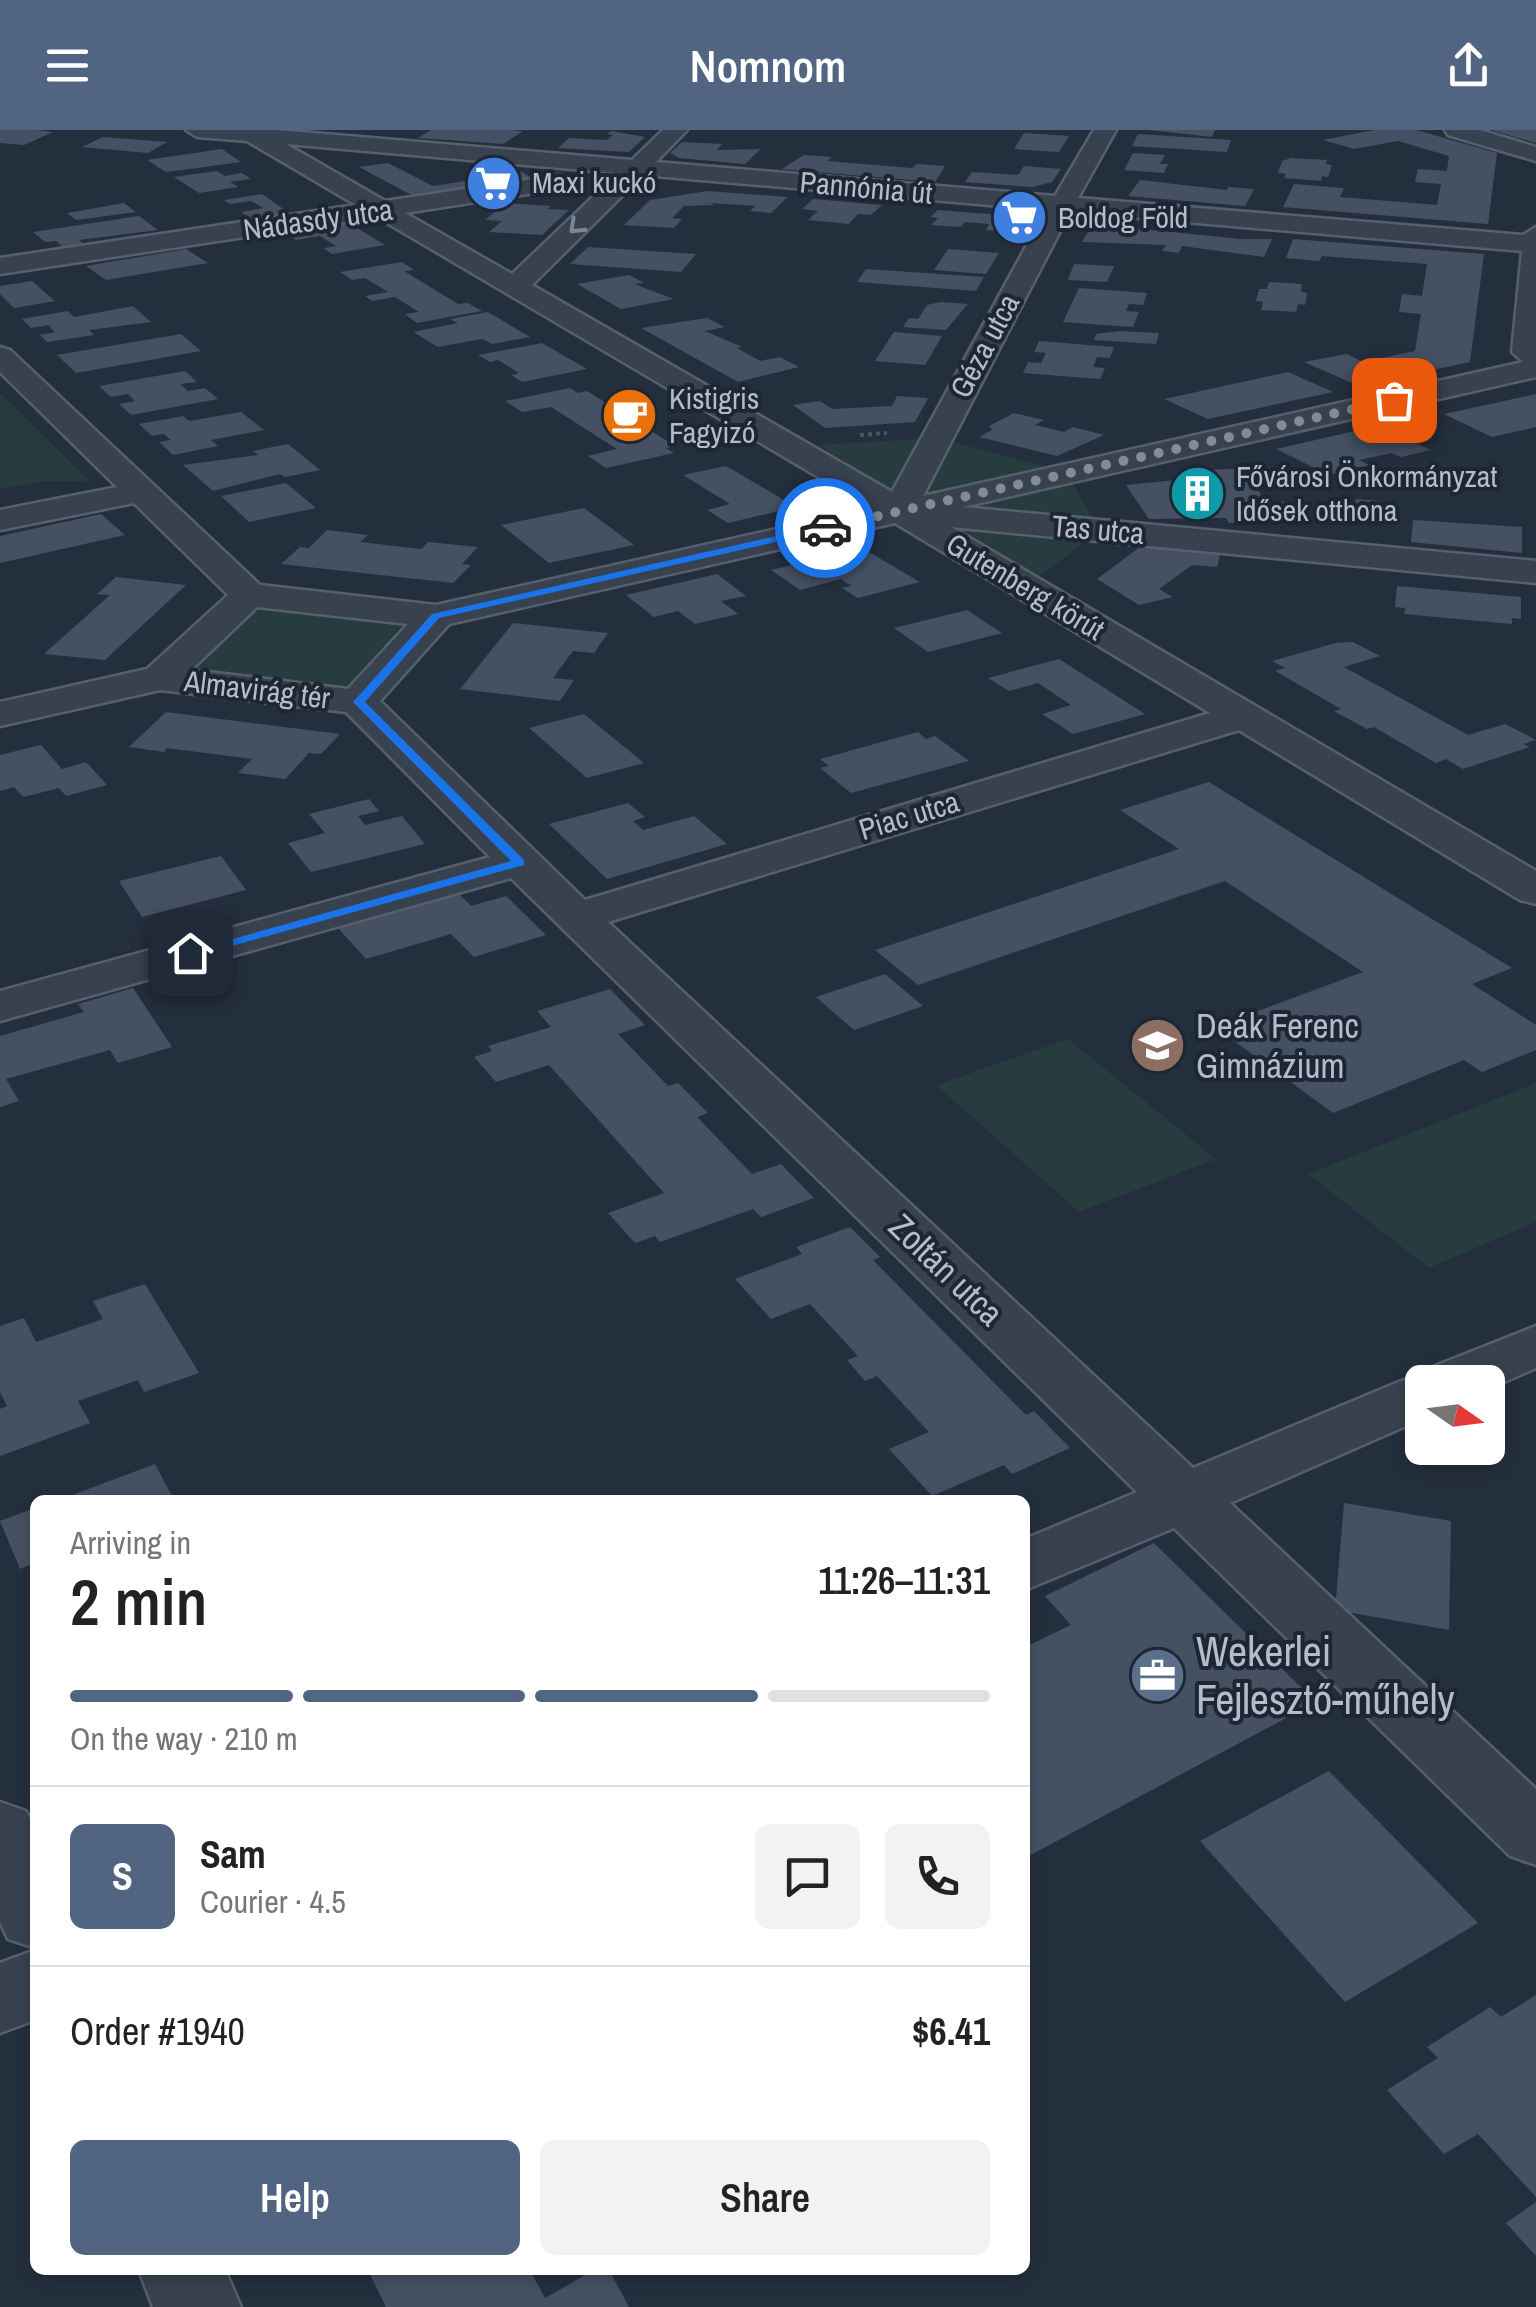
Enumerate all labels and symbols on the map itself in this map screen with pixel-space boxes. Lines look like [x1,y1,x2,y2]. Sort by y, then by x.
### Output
supermarket icon: Maxi kuckó [463,153,523,213]
street label: Pannónia út [798,161,934,213]
place label: Maxi kuckó [532,162,656,202]
supermarket icon: Boldog Föld [989,188,1049,248]
street label: Nádasdy utca [241,189,395,249]
place label: Boldog Föld [1058,197,1188,237]
one-way arrow [569,215,587,233]
street label: Géza utca [940,286,1028,404]
pin [1352,358,1437,443]
place label: Kistigris Fagyizó [669,378,759,452]
cafe icon: Kistigris Fagyizó [600,386,660,446]
place label: Fővárosi Önkormányzat Idősek otthona [1236,456,1497,530]
building icon: Fővárosi Önkormányzat Idősek otthona [1167,464,1227,524]
courier [775,478,875,578]
street label: Tas utca [1050,505,1146,553]
street label: Gutenberg körút [939,523,1112,649]
street label: Almavirág tér [181,660,333,718]
street label: Piac utca [854,781,964,849]
pin [148,911,233,996]
place label: Deák Ferenc Gimnázium [1196,1002,1359,1089]
school or university icon: Deák Ferenc Gimnázium [1127,1016,1187,1076]
street label: Zoltán utca [879,1203,1014,1336]
north arrow [1405,1365,1505,1465]
place label: Wekerlei Fejlesztő-műhely [1196,1623,1455,1727]
office icon: Wekerlei Fejlesztő-műhely [1127,1645,1187,1705]

